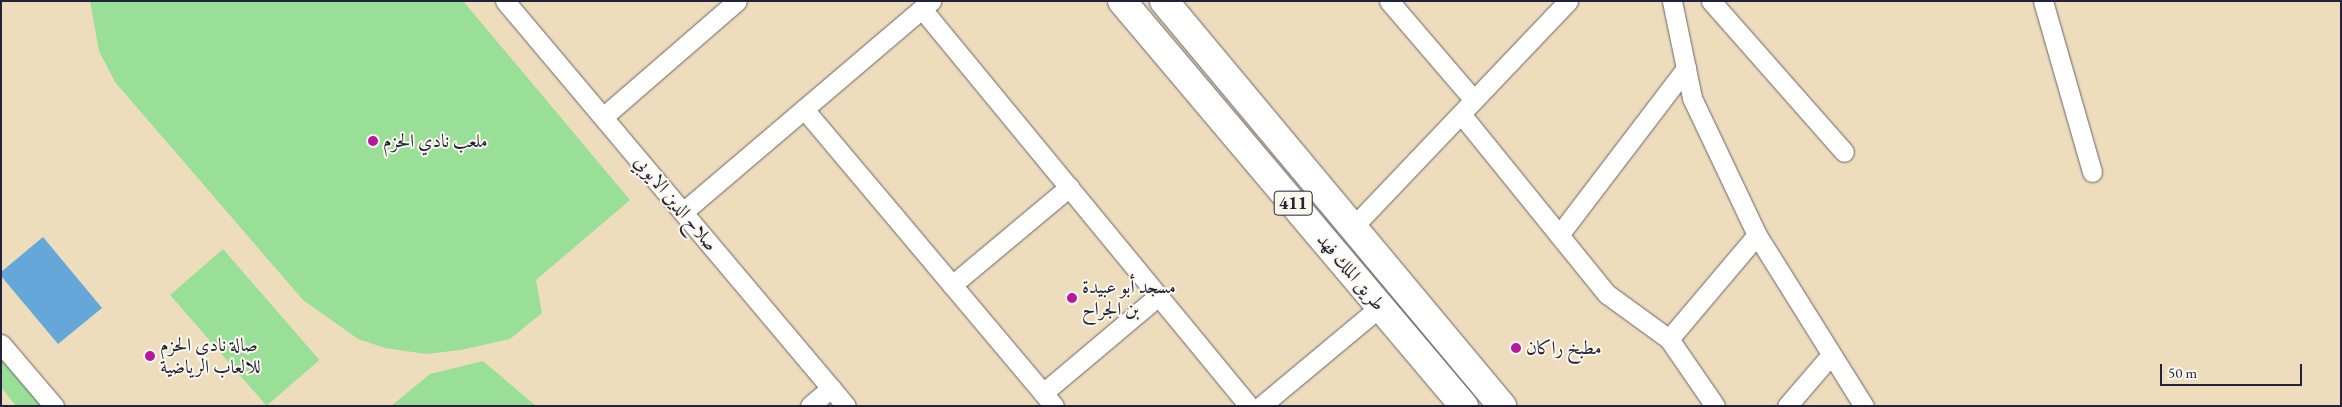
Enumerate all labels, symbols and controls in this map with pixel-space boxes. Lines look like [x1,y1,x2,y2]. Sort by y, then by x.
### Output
place label: ملعب نادي الحزم [383,130,488,152]
marker: ملعب نادي الحزم [367,135,379,147]
street label: صلاح الدين الايوبي [629,150,723,256]
road number: 411 [1273,188,1313,218]
street label: طريق الملك فهد [1312,229,1390,315]
place label: مسجد أبو عبيدة بن الجراح [1082,276,1176,320]
marker: مسجد أبو عبيدة بن الجراح [1066,292,1078,304]
place label: صالة نادي الحزم للالعاب الرياضية [160,334,261,378]
place label: مطبخ راكان [1526,337,1602,359]
marker: مطبخ راكان [1510,342,1522,354]
marker: صالة نادي الحزم للالعاب الرياضية [144,350,156,362]
scale bar [2162,354,2304,386]
text: 50 m [2168,363,2197,382]

